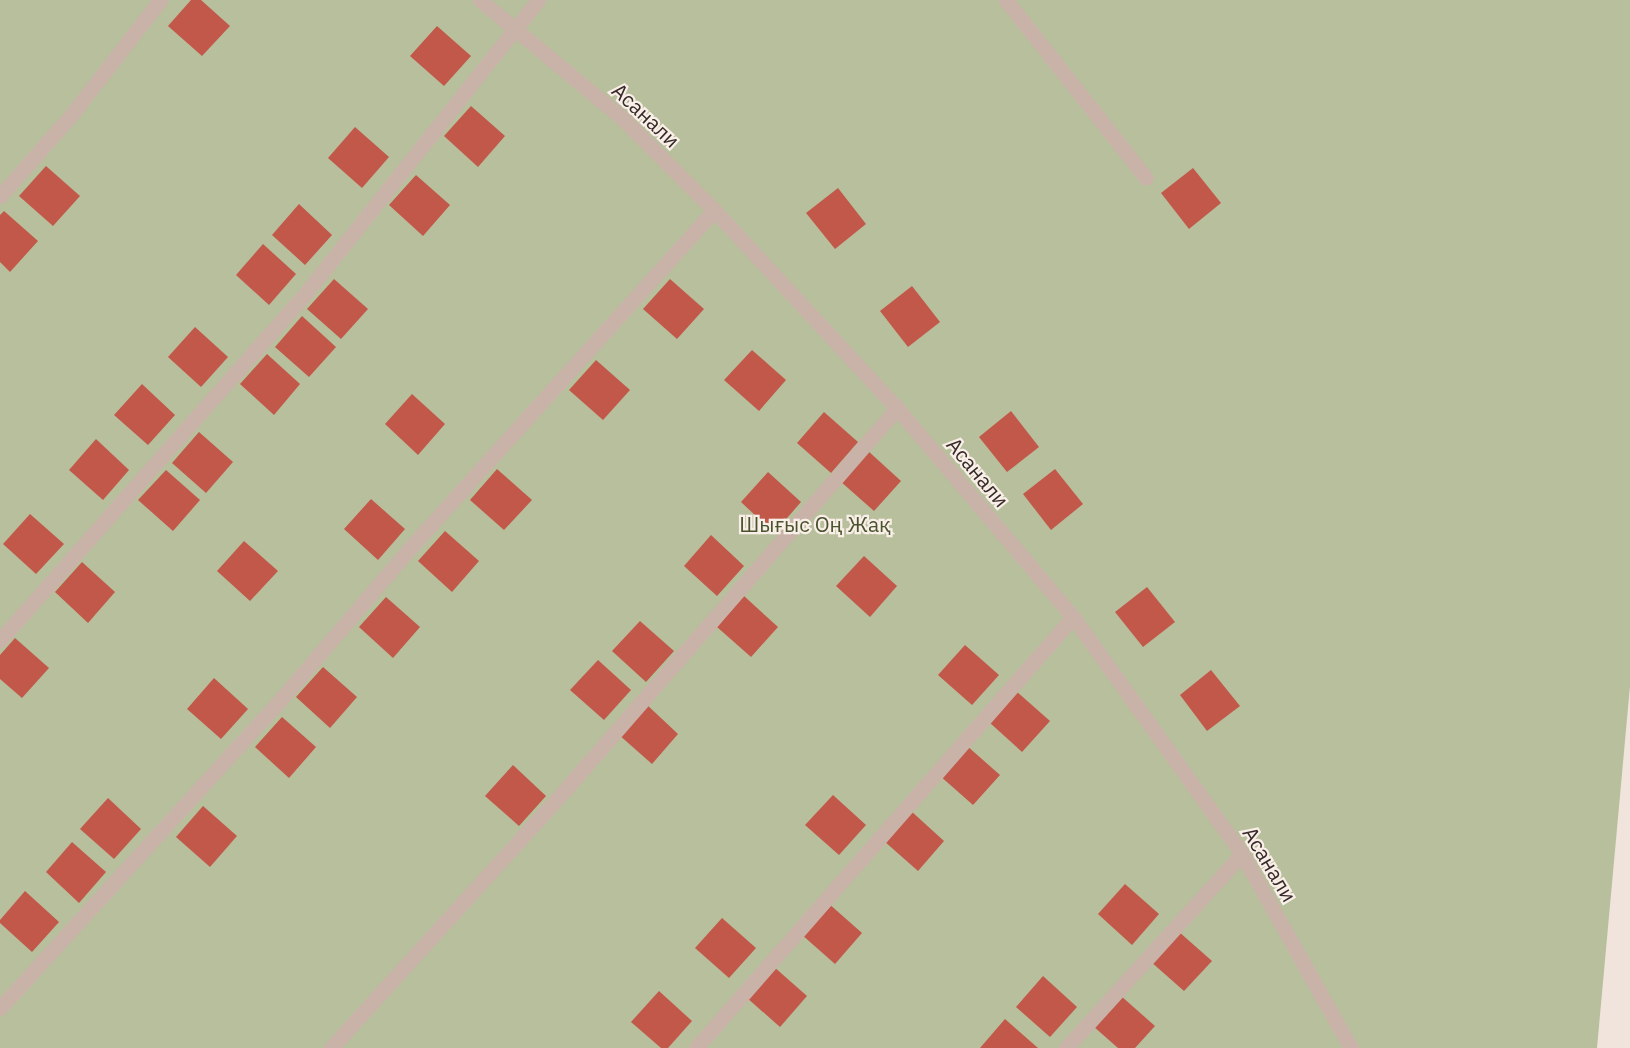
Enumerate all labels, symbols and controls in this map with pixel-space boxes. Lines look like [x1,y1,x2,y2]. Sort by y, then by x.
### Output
street label: Асанали [607,77,685,153]
street label: Асанали [942,432,1014,512]
park label: Шығыс Оң Жақ [739,511,891,537]
street label: Асанали [1238,822,1302,906]

